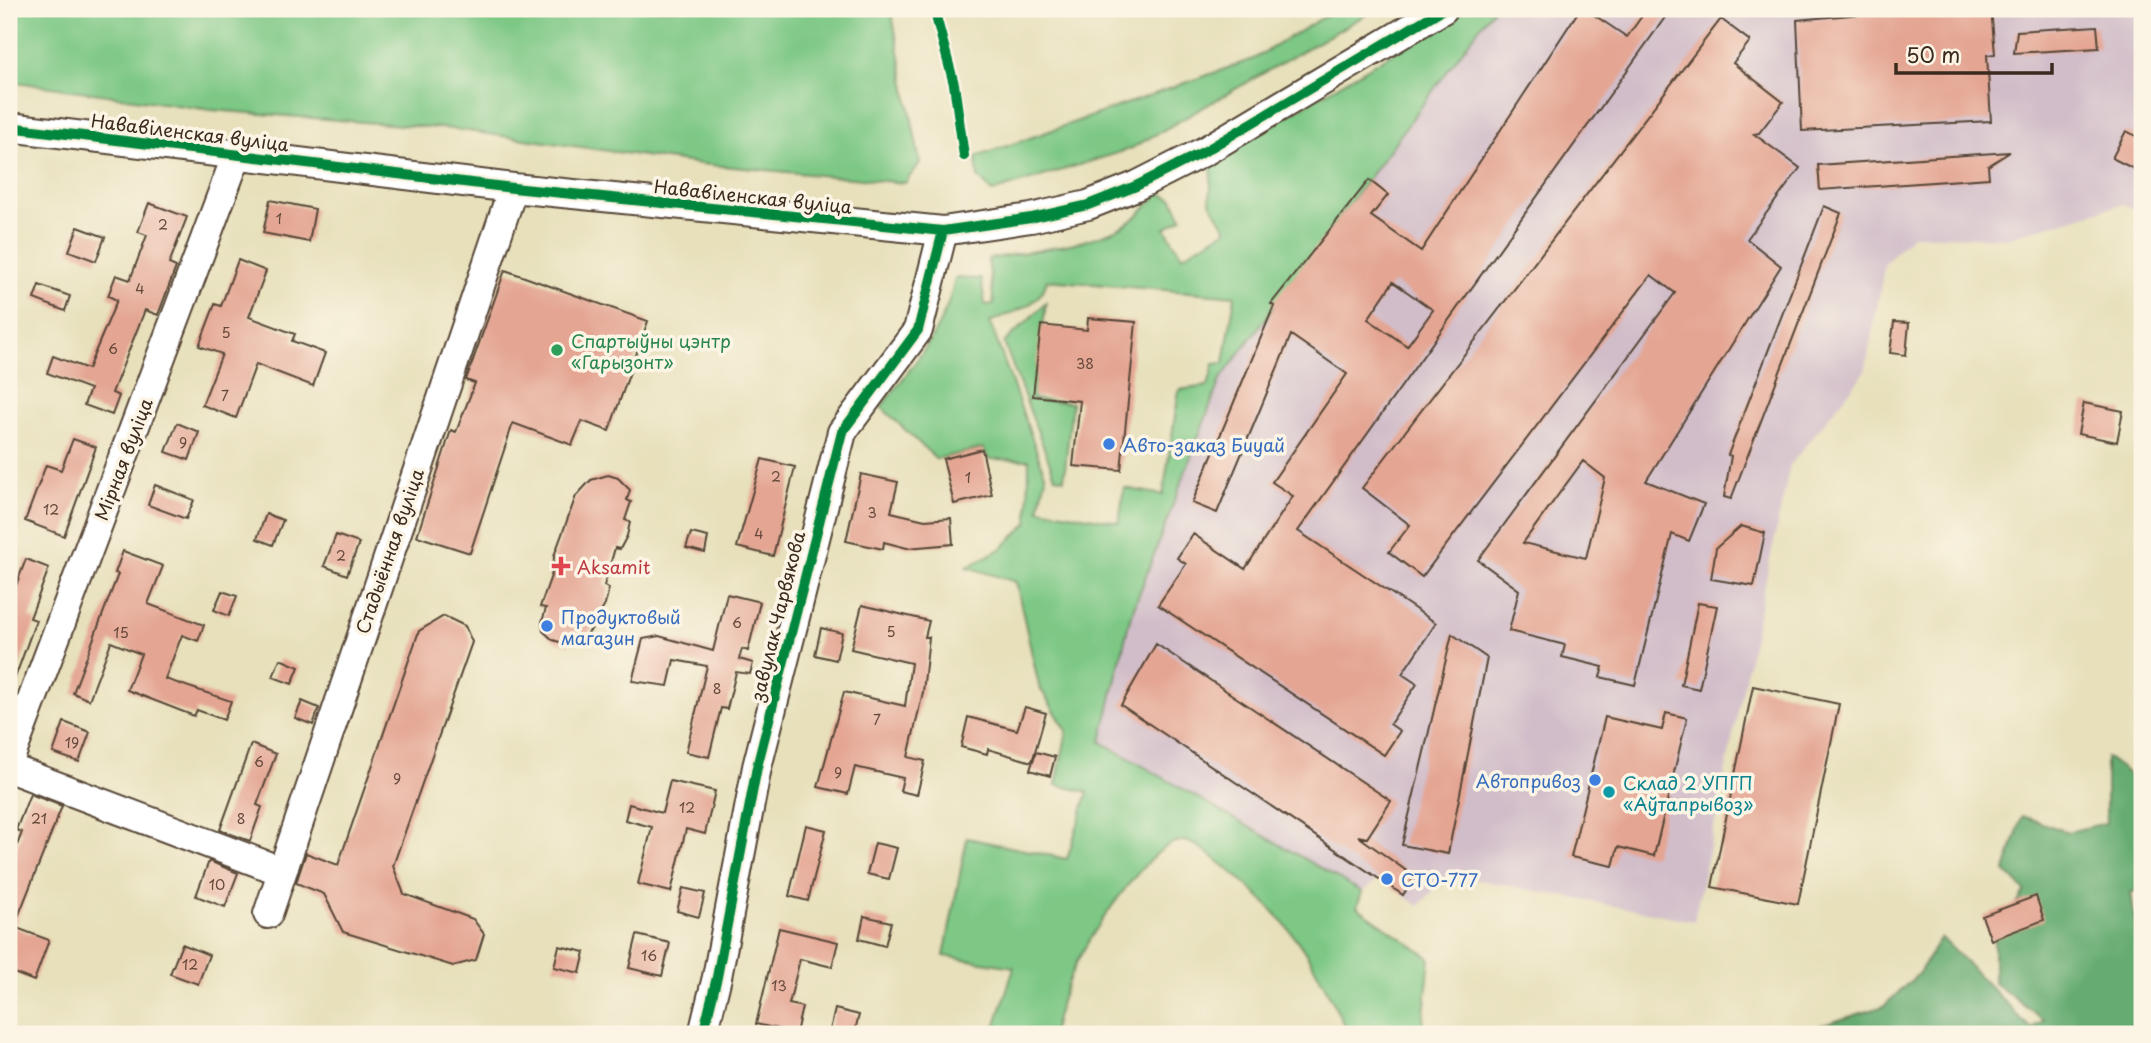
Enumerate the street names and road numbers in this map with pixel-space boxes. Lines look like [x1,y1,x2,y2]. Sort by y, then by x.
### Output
street label: Нававіленская вуліца [90,106,290,158]
street label: Нававіленская вуліца [653,172,853,220]
street label: Мірная вуліца [87,394,159,524]
street label: Стадыённая вуліца [348,465,430,637]
street label: завулак Чарвякова [743,527,811,705]

